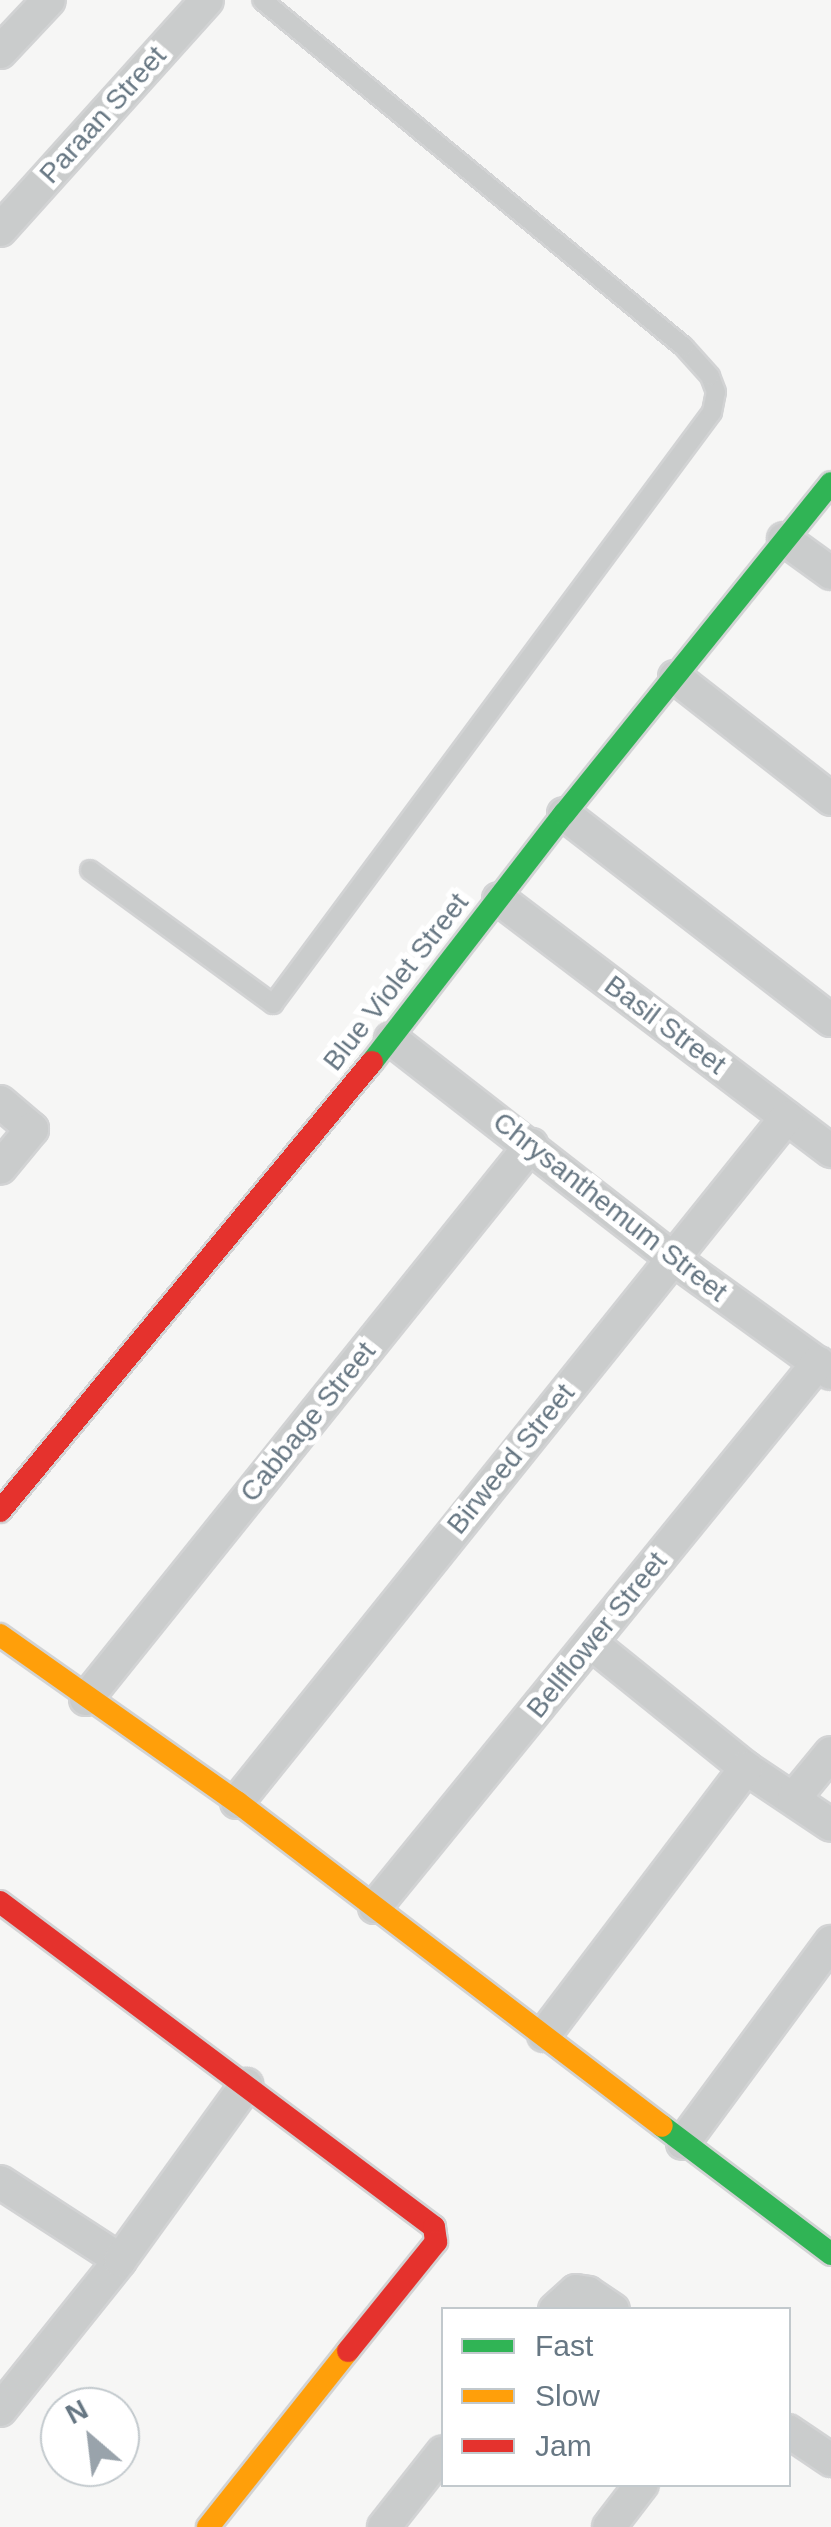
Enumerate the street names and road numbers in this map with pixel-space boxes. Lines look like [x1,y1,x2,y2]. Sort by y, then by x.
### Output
street label: Paraan Street [33,40,173,190]
street label: Blue Violet Street [316,887,476,1077]
street label: Basil Street [598,969,732,1081]
street label: Chrysanthemum Street [486,1105,734,1309]
street label: Cabbage Street [233,1335,383,1509]
street label: Birweed Street [440,1377,582,1541]
street label: Bellflower Street [520,1545,674,1725]

